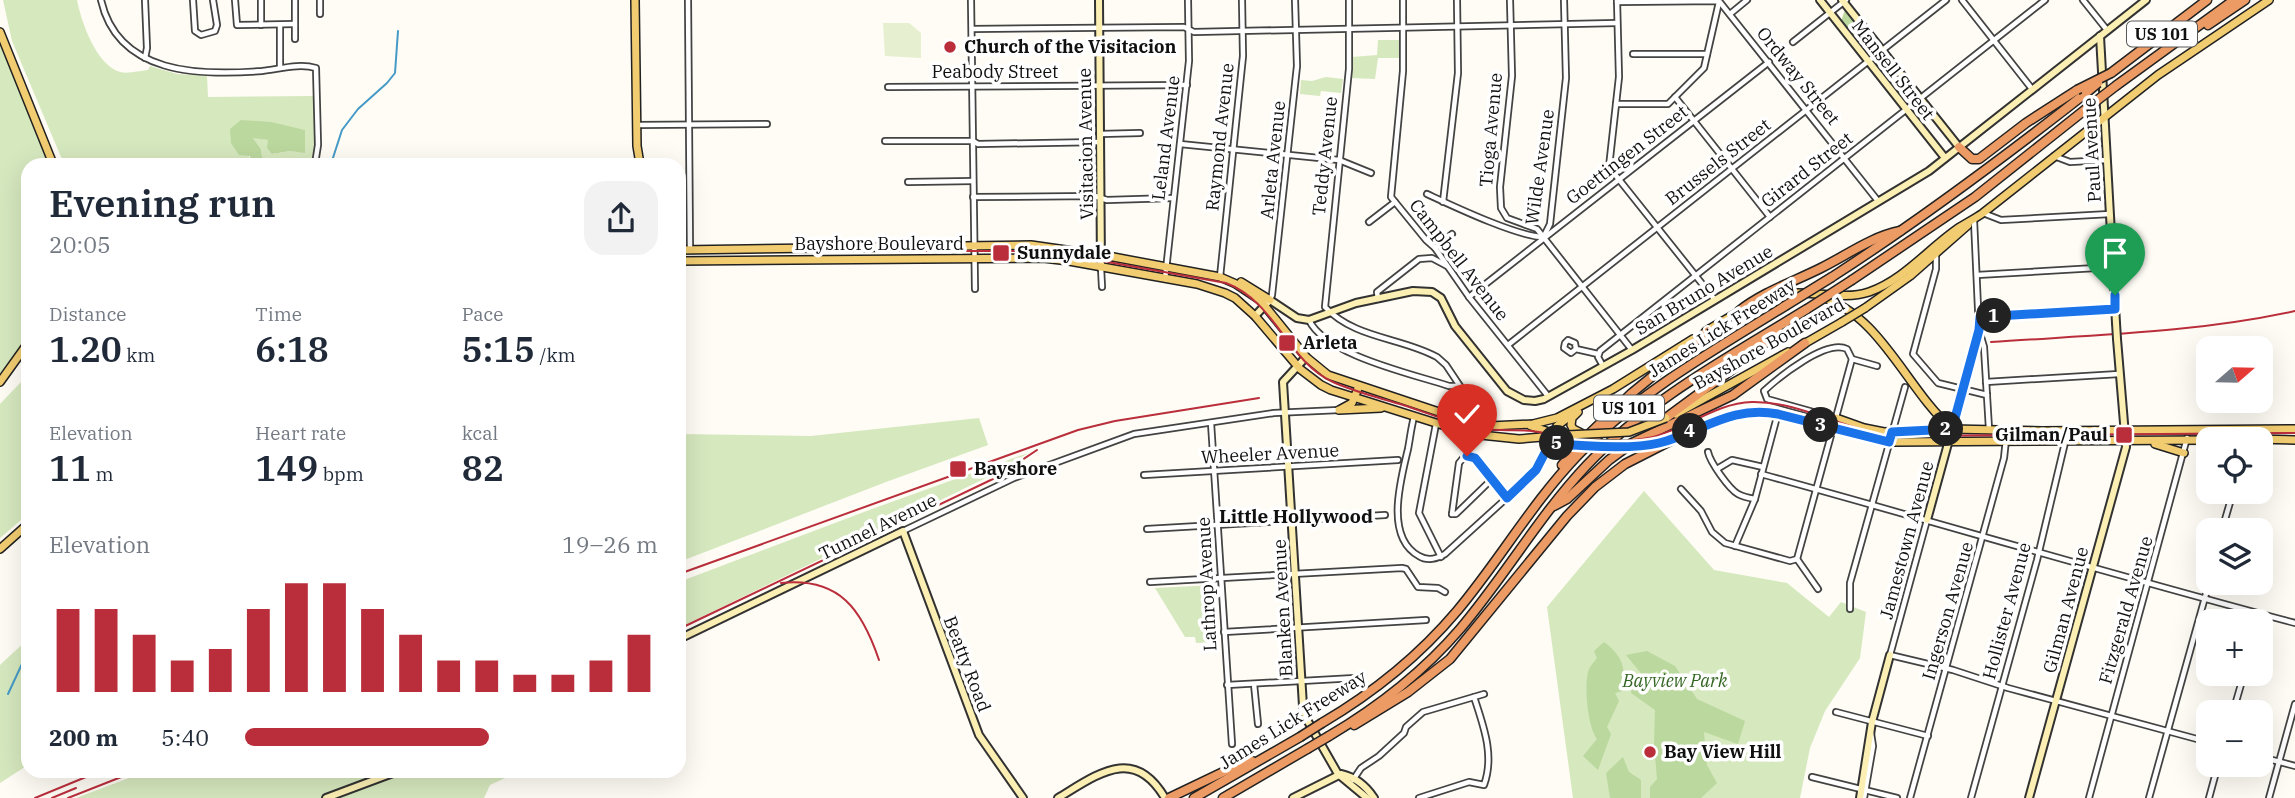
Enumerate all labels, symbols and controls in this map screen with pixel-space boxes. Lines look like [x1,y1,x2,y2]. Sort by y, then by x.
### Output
street label: Mansell Street [1847,15,1940,124]
street label: Ordway Street [1752,22,1845,129]
road number: US 101 [2127,22,2197,46]
place label: Church of the Visitacion [964,35,1177,58]
marker: Church of the Visitacion [942,39,958,55]
street label: Peabody Street [932,60,1058,83]
street label: Raymond Avenue [1200,62,1239,212]
street label: Visitacion Avenue [1073,68,1098,220]
street label: Tioga Avenue [1474,72,1507,188]
street label: Leland Avenue [1146,74,1185,202]
street label: Teddy Avenue [1307,95,1342,217]
street label: Paul Avenue [2077,97,2106,203]
street label: Arleta Avenue [1255,100,1290,220]
street label: Goettingen Street [1561,100,1692,209]
street label: Wilde Avenue [1520,108,1559,226]
street label: Brussels Street [1660,113,1775,210]
street label: Girard Street [1756,127,1857,213]
text: Evening run [49,178,276,227]
button: share [584,181,658,255]
street label: Campbell Avenue [1405,194,1514,325]
pin [2085,223,2145,295]
text: 20:05 [49,229,111,259]
street label: Bayshore Boulevard [794,232,964,255]
icon: arrive [2096,234,2134,272]
street label: San Bruno Avenue [1631,239,1777,340]
place label: Sunnydale [1017,241,1111,264]
marker: Sunnydale [991,243,1011,263]
street label: James Lick Freeway [1644,273,1800,382]
street label: Bayshore Boulevard [1689,292,1849,395]
pin: 1 [1976,298,2011,334]
text: Distance [49,302,127,326]
text: Time [255,302,302,326]
text: Pace [462,302,503,326]
text: 1 [1988,303,1999,327]
text: 1.20 [49,326,122,372]
text: 6:18 [255,326,329,372]
text: 5:15 [462,326,535,372]
place label: Arleta [1303,331,1358,354]
marker: Arleta [1277,333,1297,353]
north arrow [2196,336,2273,413]
map controls [2196,336,2273,777]
text: km [122,343,155,367]
text: /km [535,343,576,367]
pin [1437,384,1497,456]
icon: check [1448,395,1486,433]
road number: US 101 [1594,396,1664,420]
pin: 3 [1804,408,1839,442]
text: 3 [1815,412,1826,436]
pin: 2 [1928,412,1964,446]
pin: 4 [1672,414,1708,448]
text: 2 [1940,416,1951,440]
text: 4 [1684,418,1695,442]
text: Elevation [49,421,133,445]
text: Heart rate [255,421,346,445]
text: kcal [462,421,498,445]
place label: Gilman/Paul [1995,423,2108,446]
marker: Gilman/Paul [2114,425,2134,445]
pin: 5 [1540,426,1574,460]
button: locate [2196,427,2273,504]
text: 5 [1551,430,1562,454]
street label: Wheeler Avenue [1200,438,1340,469]
text: 11 [49,445,91,491]
text: 149 [255,445,318,491]
text: 82 [462,445,504,491]
place label: Bayshore [974,457,1057,480]
street label: Jamestown Avenue [1874,458,1939,621]
marker: Bayshore [948,459,968,479]
text: m [91,462,114,486]
text: bpm [318,462,364,486]
street label: Tunnel Avenue [815,488,940,565]
district label: Little Hollywood [1219,504,1373,528]
street label: Lathrop Avenue [1191,516,1222,652]
button: layers [2196,518,2273,595]
text: Elevation [49,529,150,559]
text: 19–26 m [562,529,658,559]
street label: Fitzgerald Avenue [2093,533,2158,687]
street label: Blanken Avenue [1267,539,1298,677]
street label: Ingerson Avenue [1917,539,1978,683]
street label: Hollister Avenue [1977,540,2036,682]
street label: Gilman Avenue [2038,544,2093,676]
button: + [2196,609,2273,686]
street label: Beatty Road [939,613,996,715]
street label: James Lick Freeway [1215,665,1371,774]
park label: Bayview Park [1622,669,1728,692]
button: − [2196,700,2273,777]
text: 200 m [49,722,118,752]
text: 5:40 [161,722,209,752]
place label: Bay View Hill [1664,740,1782,763]
marker: Bay View Hill [1642,744,1658,760]

